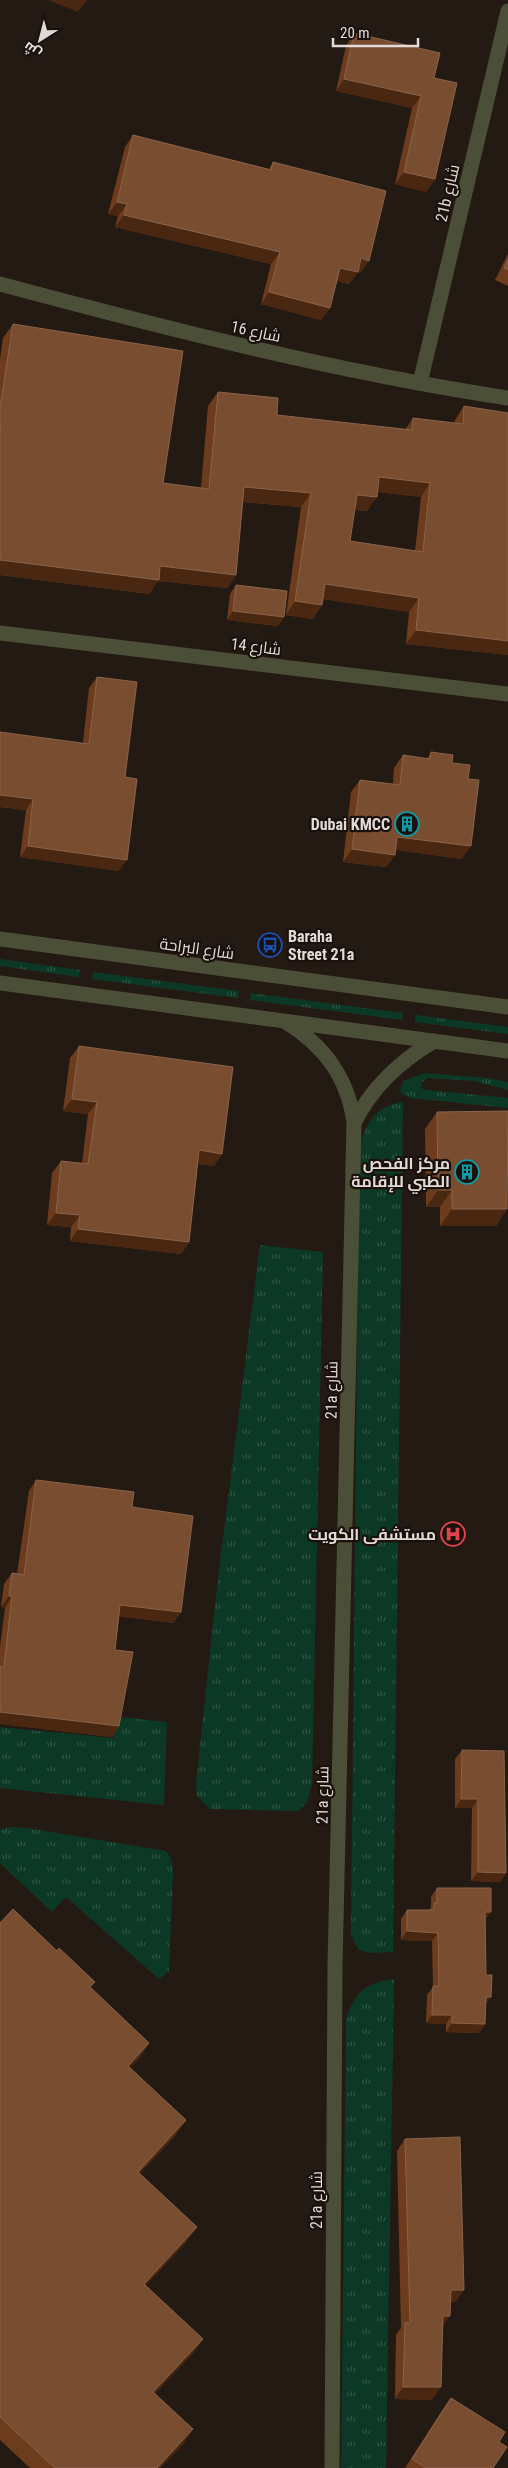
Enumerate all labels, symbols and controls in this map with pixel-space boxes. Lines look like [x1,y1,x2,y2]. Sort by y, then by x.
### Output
north arrow [15,15,65,65]
scale bar [333,15,418,47]
text: 20 m [340,24,370,42]
text: ش [20,38,45,62]
street label: 21b شارع [432,163,465,224]
street label: شارع 16 [229,317,283,348]
street label: شارع 14 [229,634,282,661]
building icon: Dubai KMCC [394,811,420,837]
place label: Dubai KMCC [311,815,390,834]
place label: Baraha Street 21a [288,927,355,964]
bus stop icon: Baraha Street 21a [257,932,283,958]
street label: شارع البراحة [158,934,236,965]
place label: مركز الفحص الطبي للإقامة [351,1154,450,1194]
building icon: مركز الفحص الطبي للإقامة [454,1159,480,1185]
street label: 21a شارع [321,1361,344,1419]
hospital icon: مستشفى الكويت [440,1521,466,1547]
place label: مستشفى الكويت [308,1525,436,1544]
street label: 21a شارع [312,1766,335,1824]
street label: 21a شارع [307,2171,328,2229]

